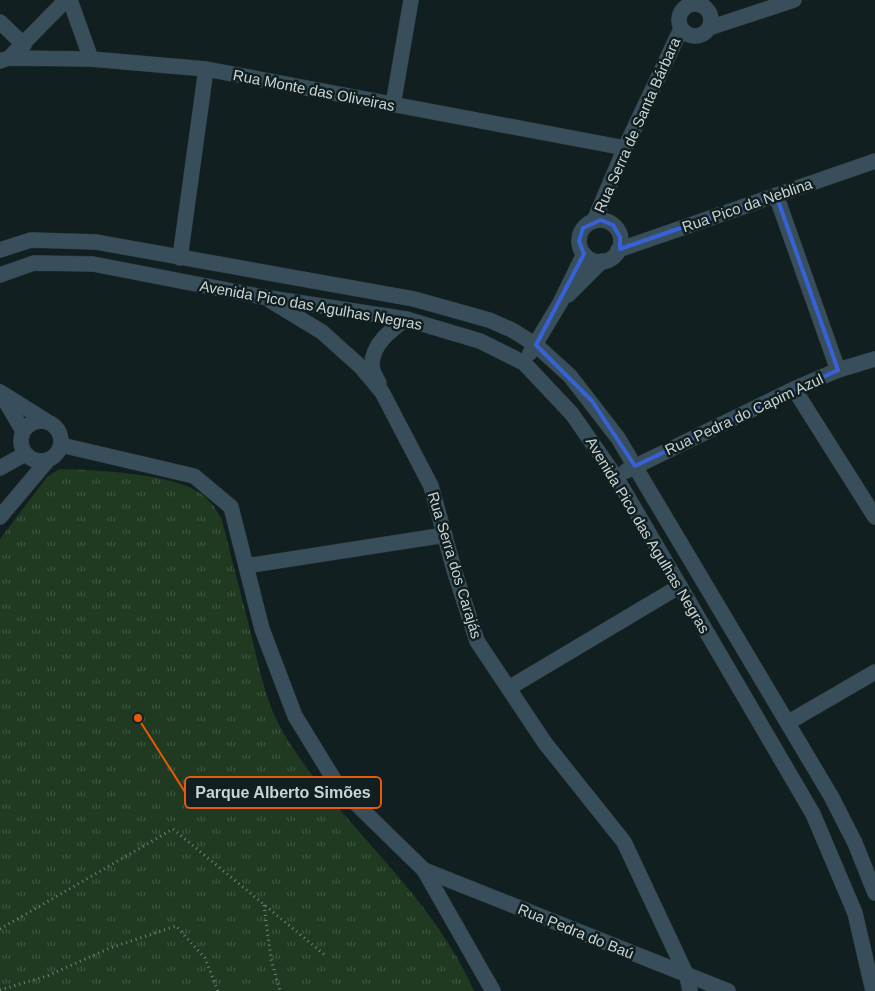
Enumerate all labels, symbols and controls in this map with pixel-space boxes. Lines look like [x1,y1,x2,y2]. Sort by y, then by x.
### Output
street label: Rua Serra de Santa Bárbara [591,34,684,215]
street label: Rua Monte das Oliveiras [232,66,396,114]
street label: Rua Pico da Neblina [680,174,815,235]
street label: Avenida Pico das Agulhas Negras [198,277,424,333]
street label: Rua Pedra do Capim Azul [662,370,826,458]
street label: Avenida Pico das Agulhas Negras [583,434,713,636]
street label: Rua Serra dos Carajás [425,490,485,640]
callout: Parque Alberto Simões [185,777,381,808]
text: Parque Alberto Simões [195,784,371,801]
street label: Rua Pedra do Baú [516,900,636,962]

